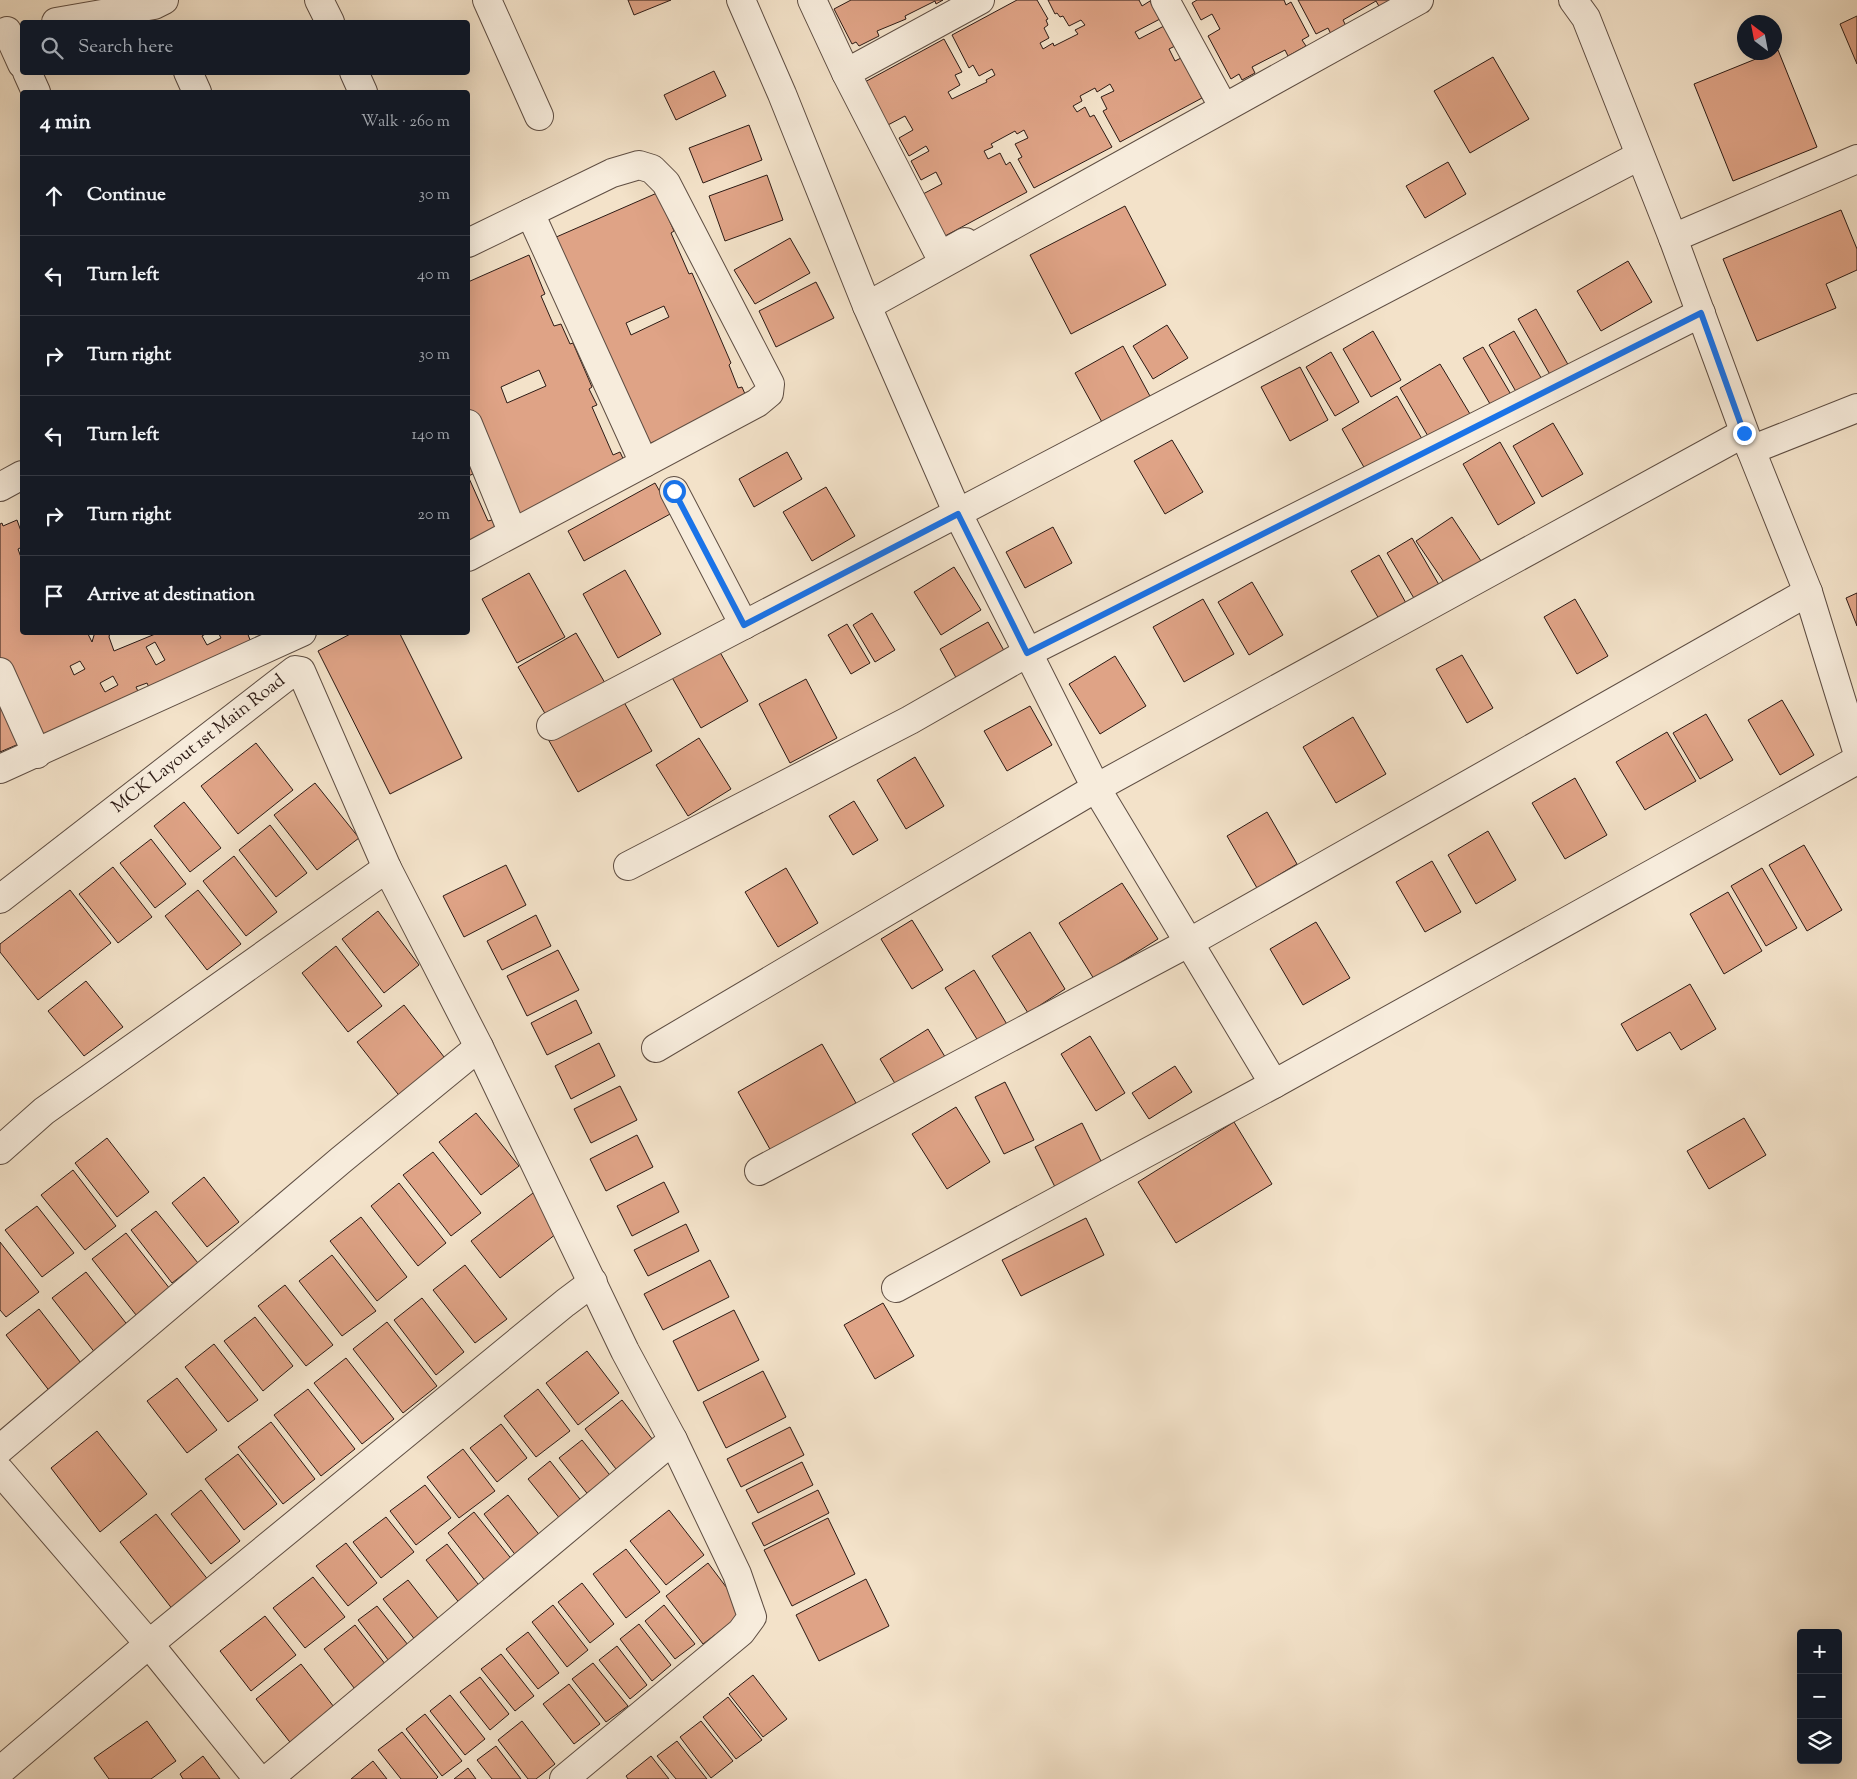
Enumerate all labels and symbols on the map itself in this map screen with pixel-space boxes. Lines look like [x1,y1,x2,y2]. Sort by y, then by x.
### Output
north arrow [1737,15,1782,60]
route end [1733,422,1756,445]
route start [663,480,686,503]
street label: MCK Layout 1st Main Road [107,669,291,820]

